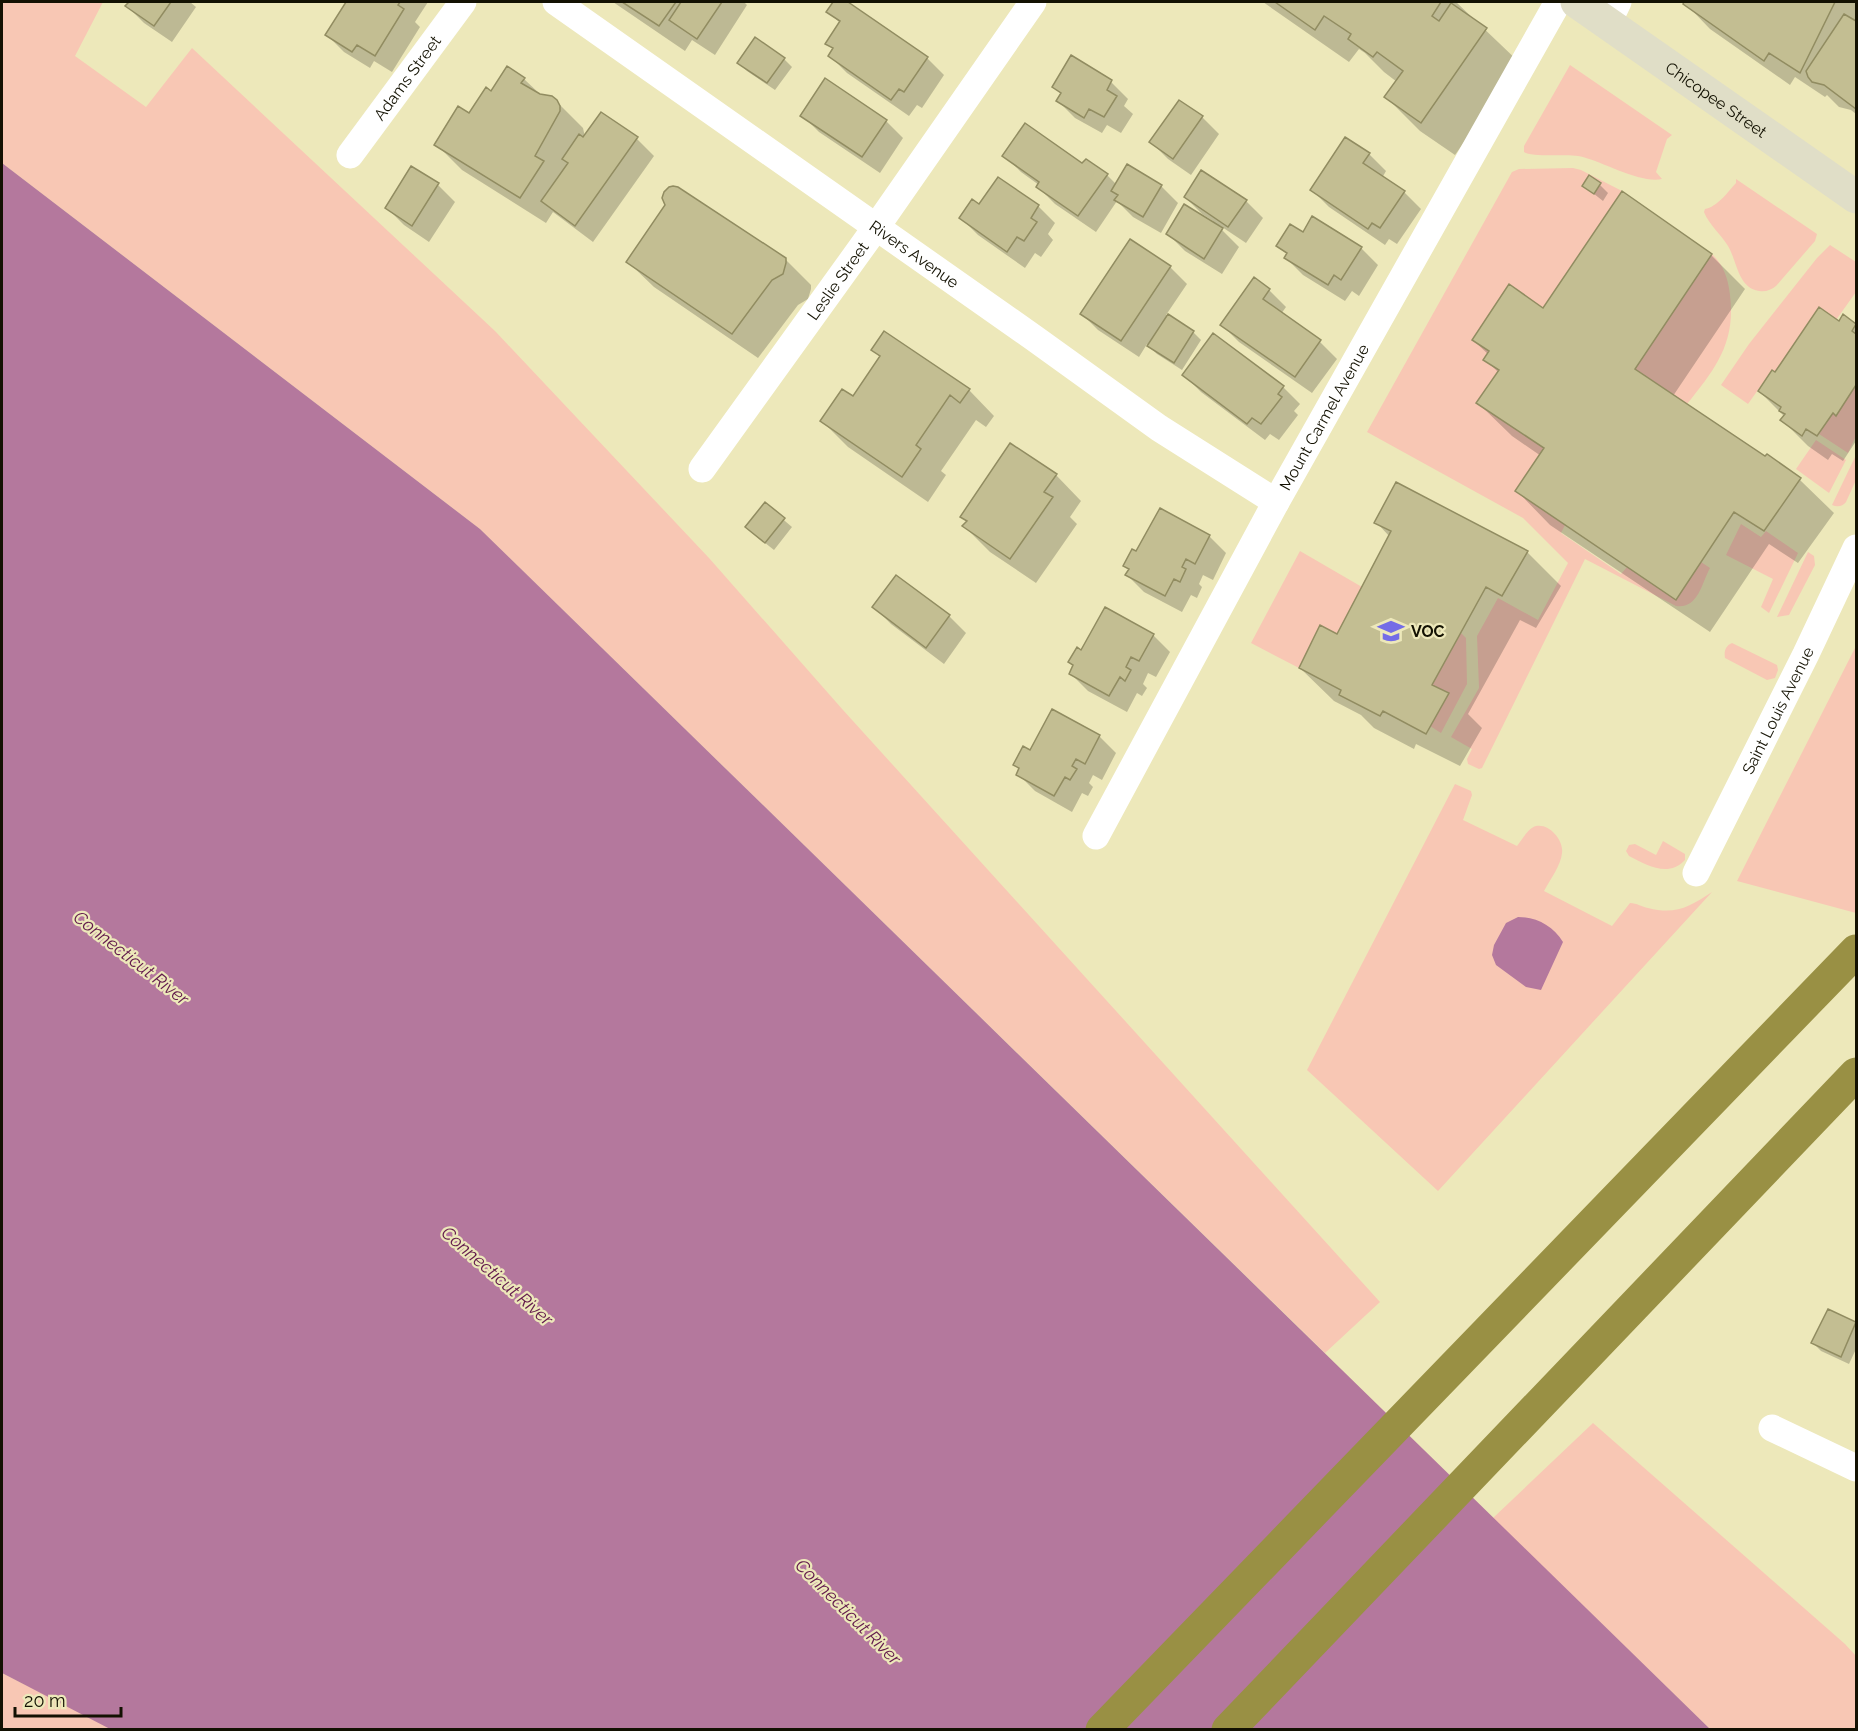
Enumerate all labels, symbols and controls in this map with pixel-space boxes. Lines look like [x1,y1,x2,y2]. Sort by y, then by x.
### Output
street label: Adams Street [370,32,445,124]
street label: Chicopee Street [1662,58,1771,142]
street label: Rivers Avenue [866,216,962,292]
street label: Leslie Street [803,238,873,324]
street label: Mount Carmel Avenue [1276,341,1373,494]
school or university icon: VOC [1376,616,1406,646]
place label: VOC [1411,622,1444,641]
street label: Saint Louis Avenue [1738,644,1818,777]
water label: Connecticut River [70,906,194,1010]
water label: Connecticut River [437,1222,558,1330]
water label: Connecticut River [791,1555,906,1669]
scale bar [15,1680,122,1718]
text: 20 m [24,1690,66,1711]

